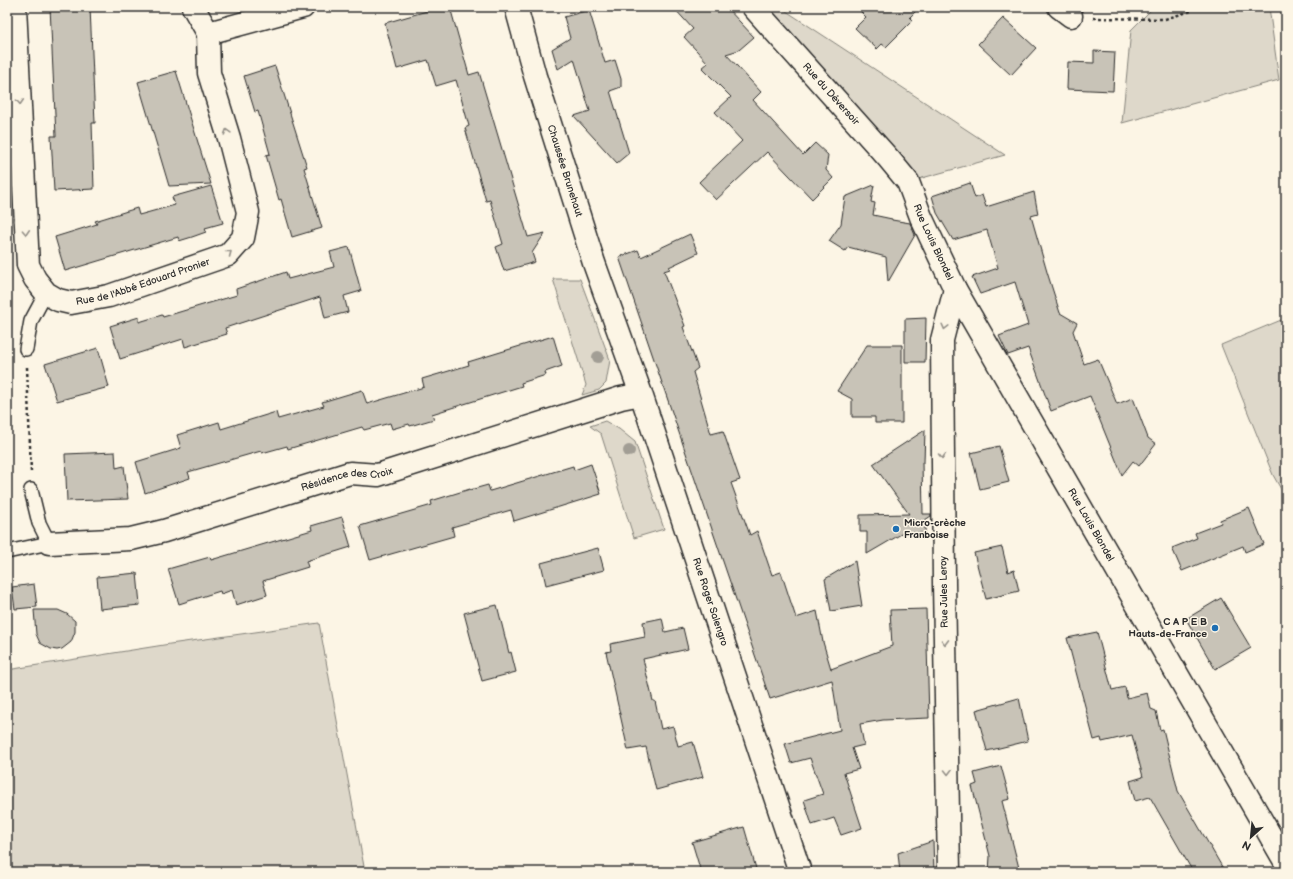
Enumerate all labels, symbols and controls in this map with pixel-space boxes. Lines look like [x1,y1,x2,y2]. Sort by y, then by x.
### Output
street label: Rue du Déversoir [800,61,862,128]
one-way arrow [16,99,24,105]
street label: Chaussée Brunehaut [545,123,585,218]
one-way arrow [223,129,232,136]
street label: Rue Louis Blondel [911,202,956,282]
one-way arrow [22,229,30,235]
one-way arrow [224,251,231,258]
street label: Rue de l'Abbé Edouard Pronier [75,256,212,308]
one-way arrow [941,323,950,330]
one-way arrow [938,453,946,459]
street label: Résidence des Croix [299,465,395,494]
street label: Rue Louis Blondel [1065,486,1117,563]
place label: Micro-crèche Franboise [904,517,966,541]
marker: Micro-crèche Franboise [891,524,901,534]
street label: Rue Jules Leroy [937,555,951,628]
street label: Rue Roger Salengro [690,556,731,648]
place label: C A P E B Hauts-de-France [1129,616,1207,640]
marker: C A P E B Hauts-de-France [1210,623,1220,633]
one-way arrow [941,639,949,645]
one-way arrow [944,769,952,775]
north arrow [1231,817,1271,857]
text: N [1240,838,1253,853]

